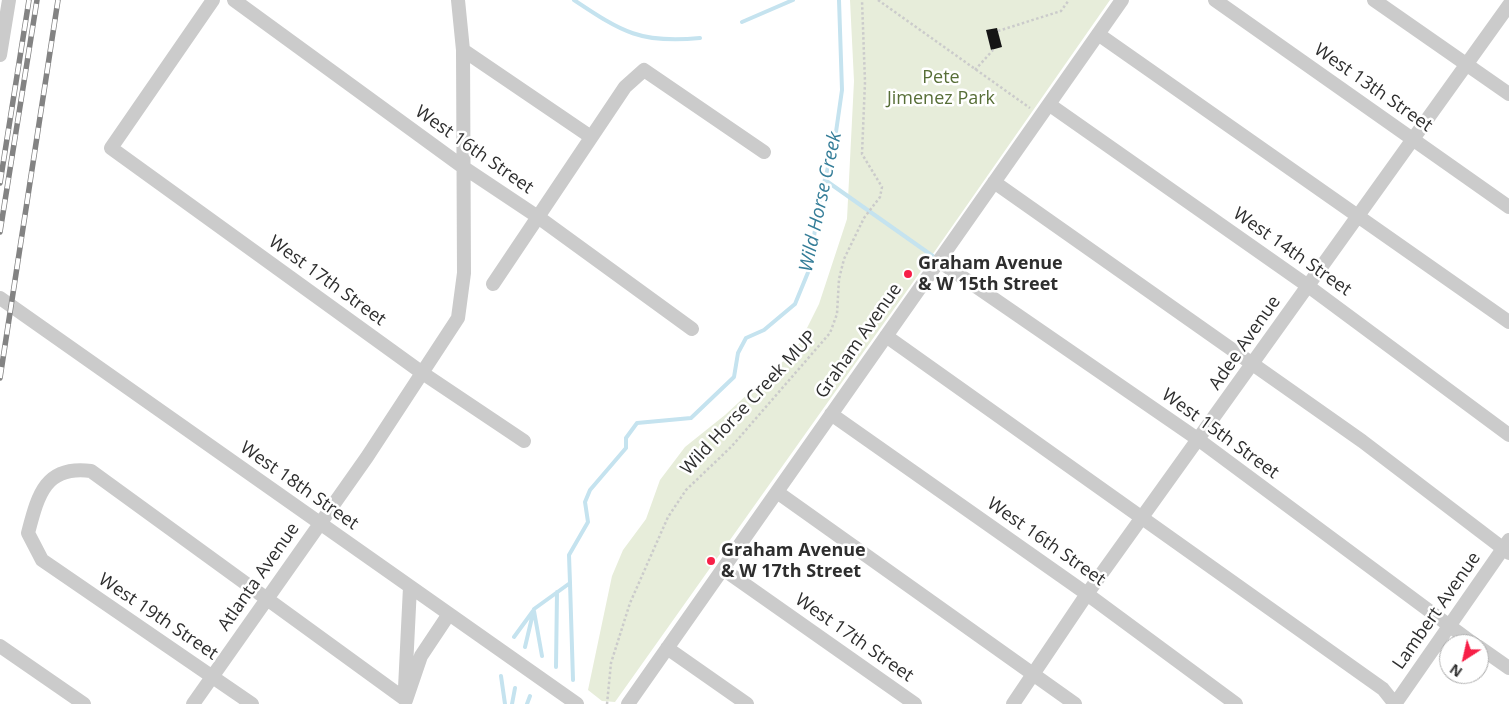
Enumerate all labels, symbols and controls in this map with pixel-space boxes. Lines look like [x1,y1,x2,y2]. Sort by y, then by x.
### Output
street label: West 13th Street [1310,39,1436,137]
park label: Pete Jimenez Park [887,67,995,110]
street label: West 16th Street [411,101,537,199]
water label: Wild Horse Creek [795,130,847,274]
street label: West 14th Street [1229,203,1355,301]
street label: West 17th Street [264,231,390,331]
place label: Graham Avenue & W 15th Street [918,253,1063,296]
marker: Graham Avenue & W 15th Street [902,268,914,280]
street label: Graham Avenue [811,279,907,403]
street label: Adee Avenue [1205,292,1285,394]
street label: Wild Horse Creek MUP [677,326,821,480]
street label: West 15th Street [1157,384,1283,484]
street label: West 18th Street [236,437,362,535]
street label: West 16th Street [983,493,1109,591]
street label: Atlanta Avenue [214,519,304,635]
place label: Graham Avenue & W 17th Street [721,540,866,582]
street label: Lambert Avenue [1388,548,1486,674]
marker: Graham Avenue & W 17th Street [705,555,717,567]
street label: West 19th Street [94,569,222,665]
street label: West 17th Street [791,589,917,687]
north arrow [1439,634,1489,684]
text: N [1446,660,1466,682]

